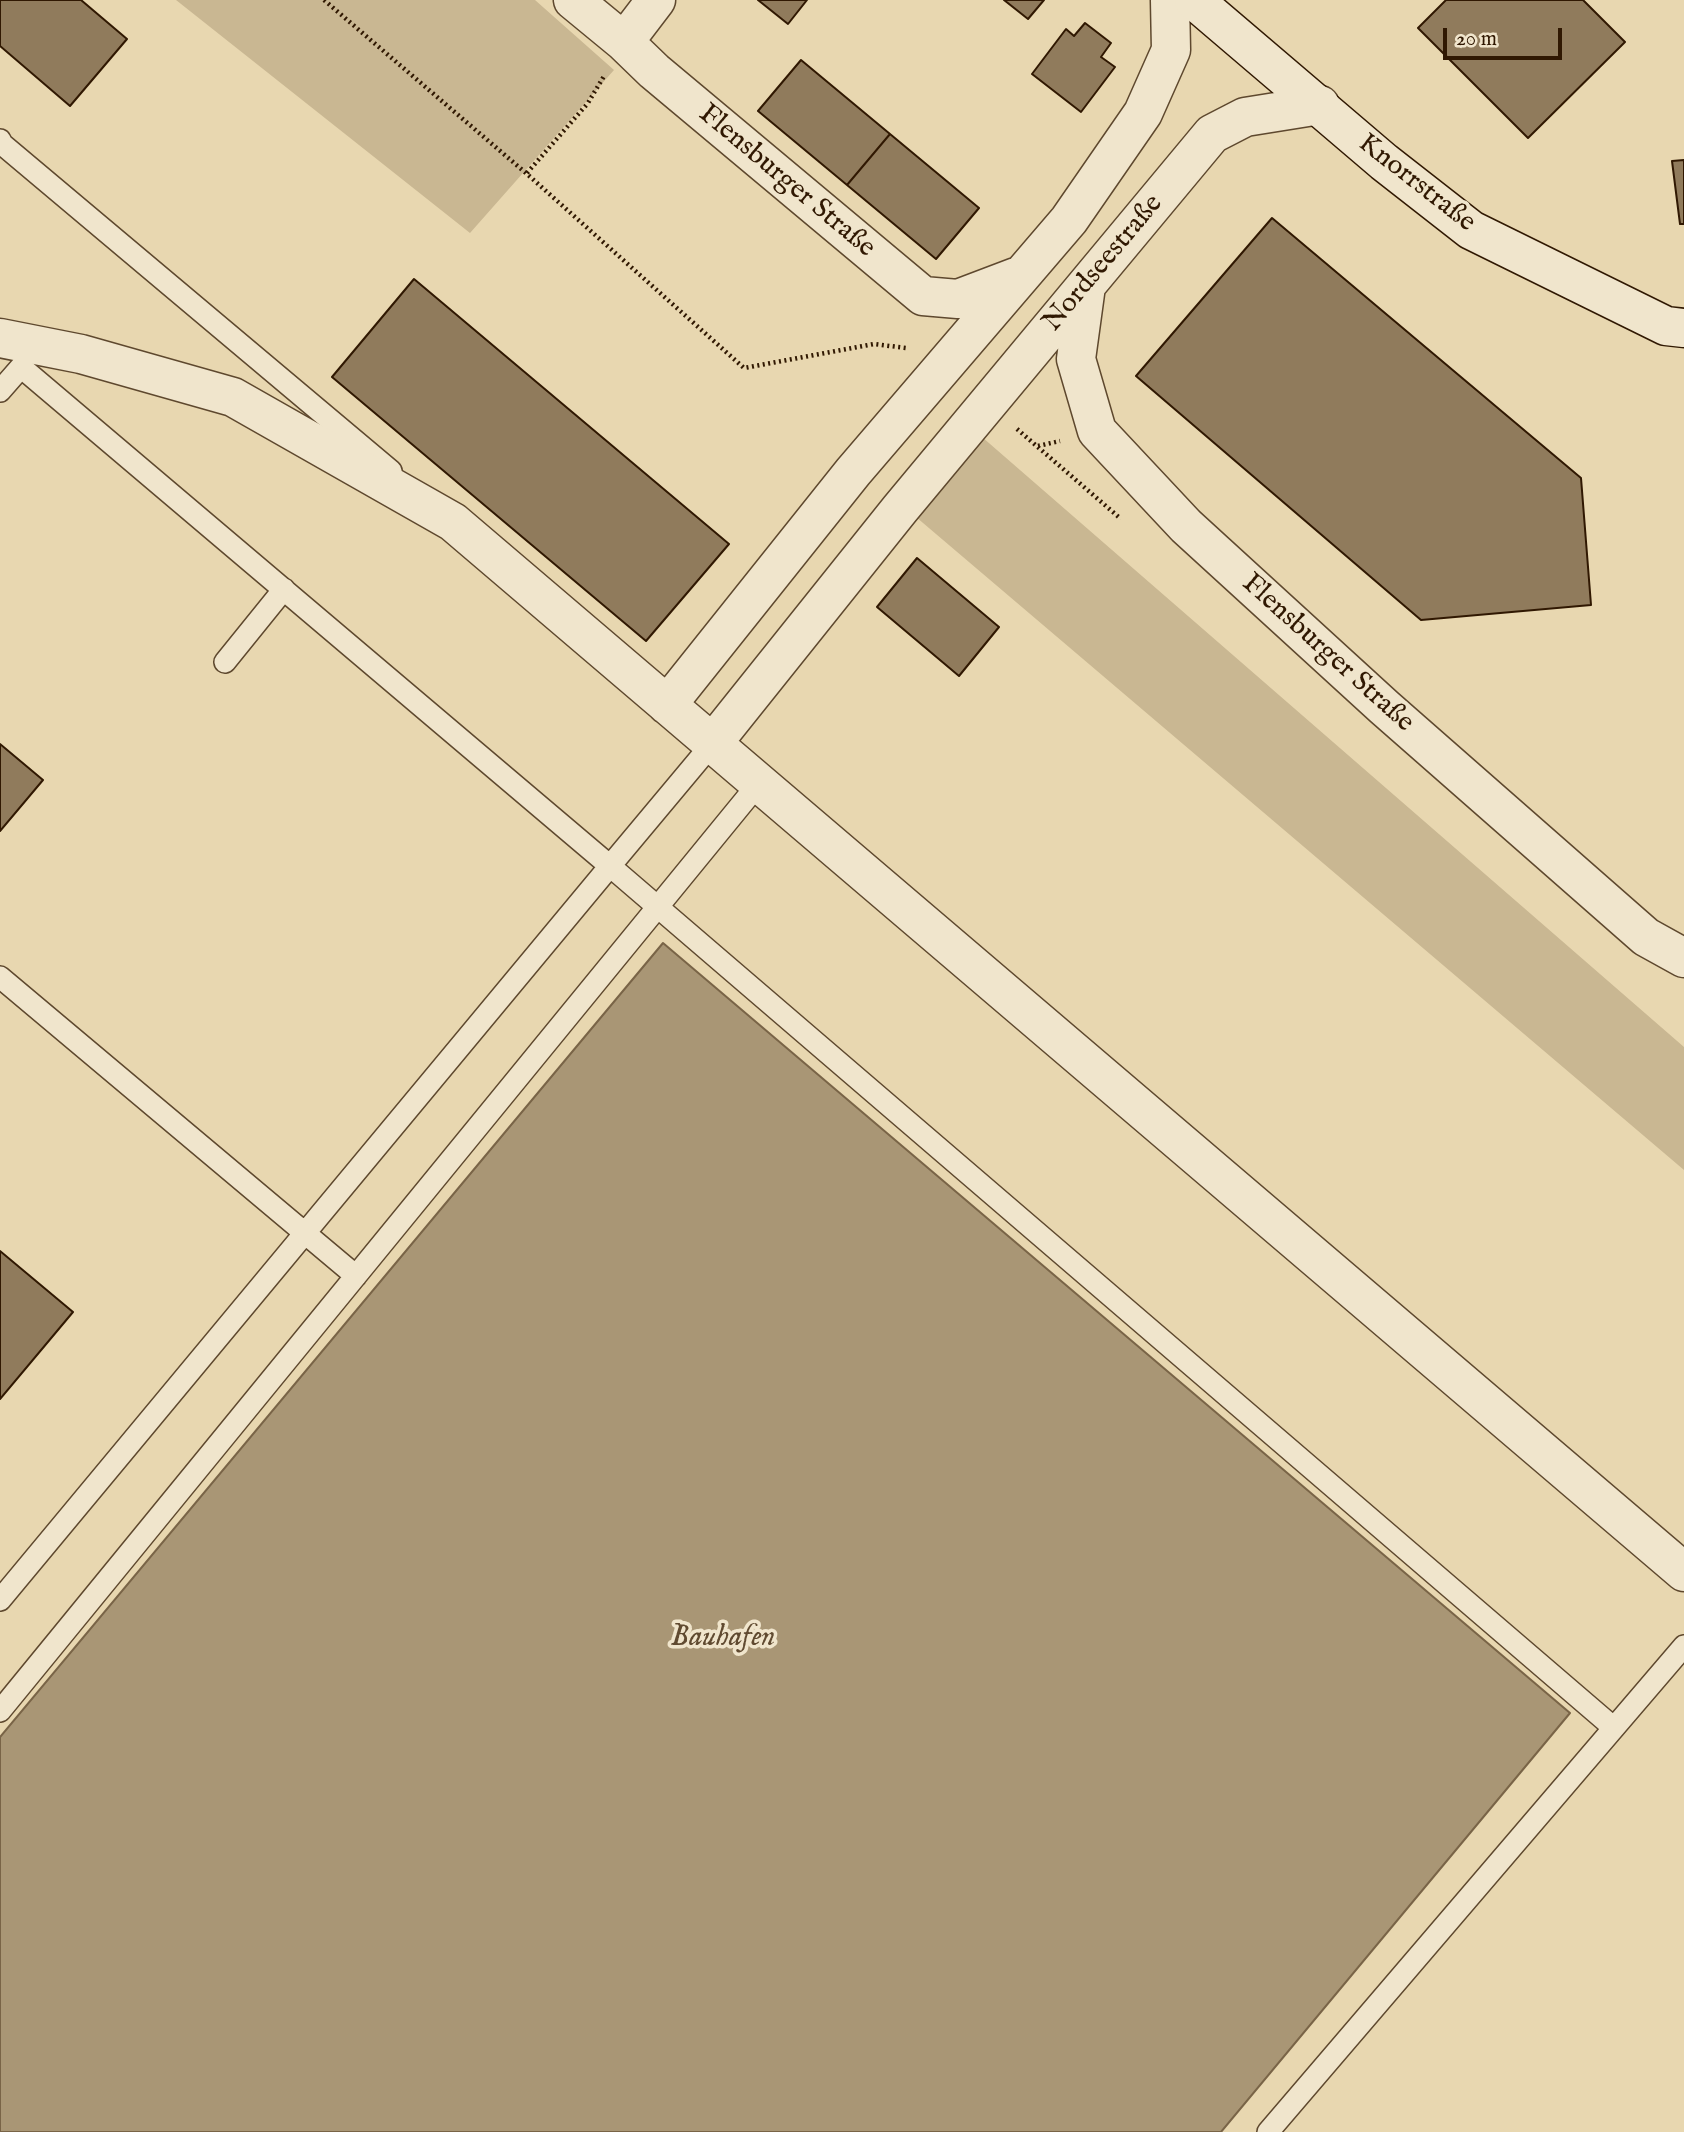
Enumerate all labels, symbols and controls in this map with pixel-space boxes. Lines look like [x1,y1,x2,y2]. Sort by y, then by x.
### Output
scale bar [1446,14,1565,58]
text: 20 m [1456,26,1497,53]
street label: Flensburger Straße [691,98,881,266]
street label: Knorrstraße [1351,128,1481,240]
street label: Nordseestraße [1037,189,1171,339]
street label: Flensburger Straße [1234,568,1420,740]
water label: Bauhafen [671,1621,775,1657]

